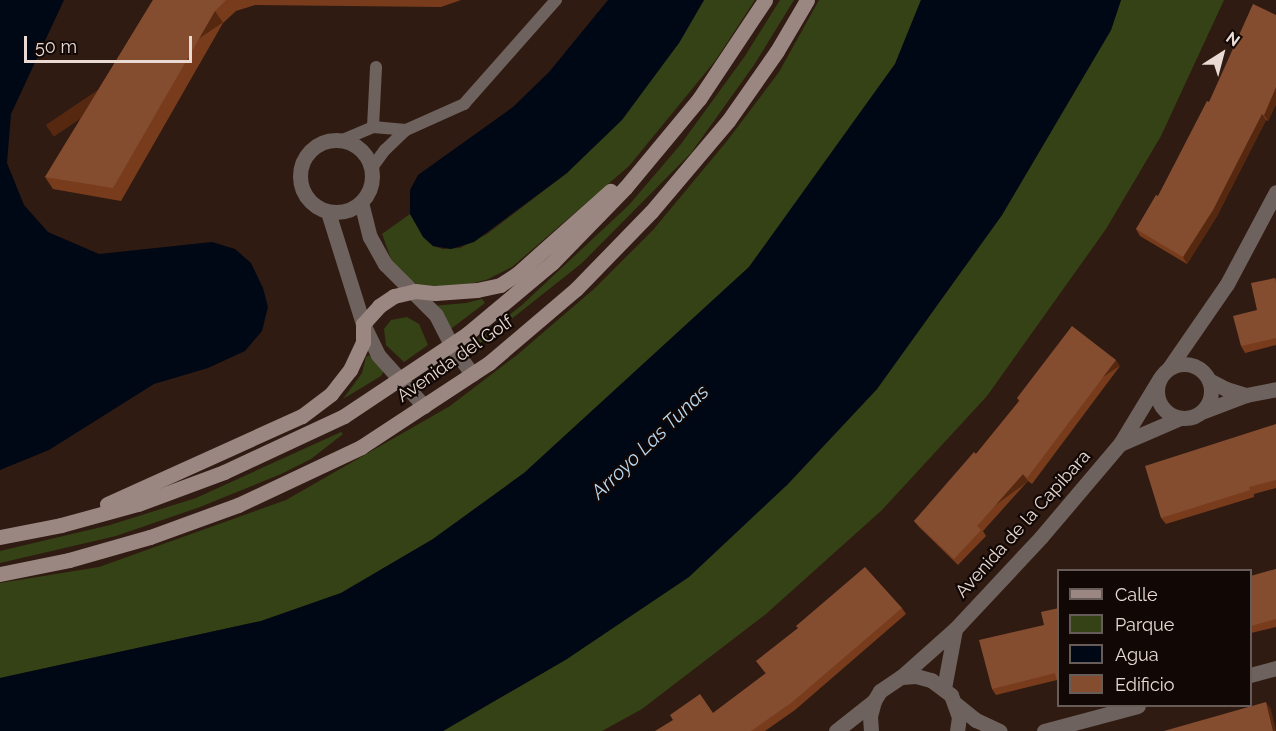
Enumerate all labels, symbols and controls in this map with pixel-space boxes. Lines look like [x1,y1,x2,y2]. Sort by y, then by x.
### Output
scale bar [27,24,195,62]
north arrow [1192,24,1252,84]
text: N [1222,28,1243,50]
text: 50 m [35,36,77,57]
street label: Avenida del Golf [393,311,517,407]
water label: Arroyo Las Tunas [586,380,714,504]
street label: Avenida de la Capibara [951,446,1095,602]
legend [1057,569,1252,707]
text: Calle [1115,584,1158,605]
text: Parque [1115,614,1174,635]
text: Agua [1115,644,1159,665]
text: Edificio [1115,674,1174,695]

